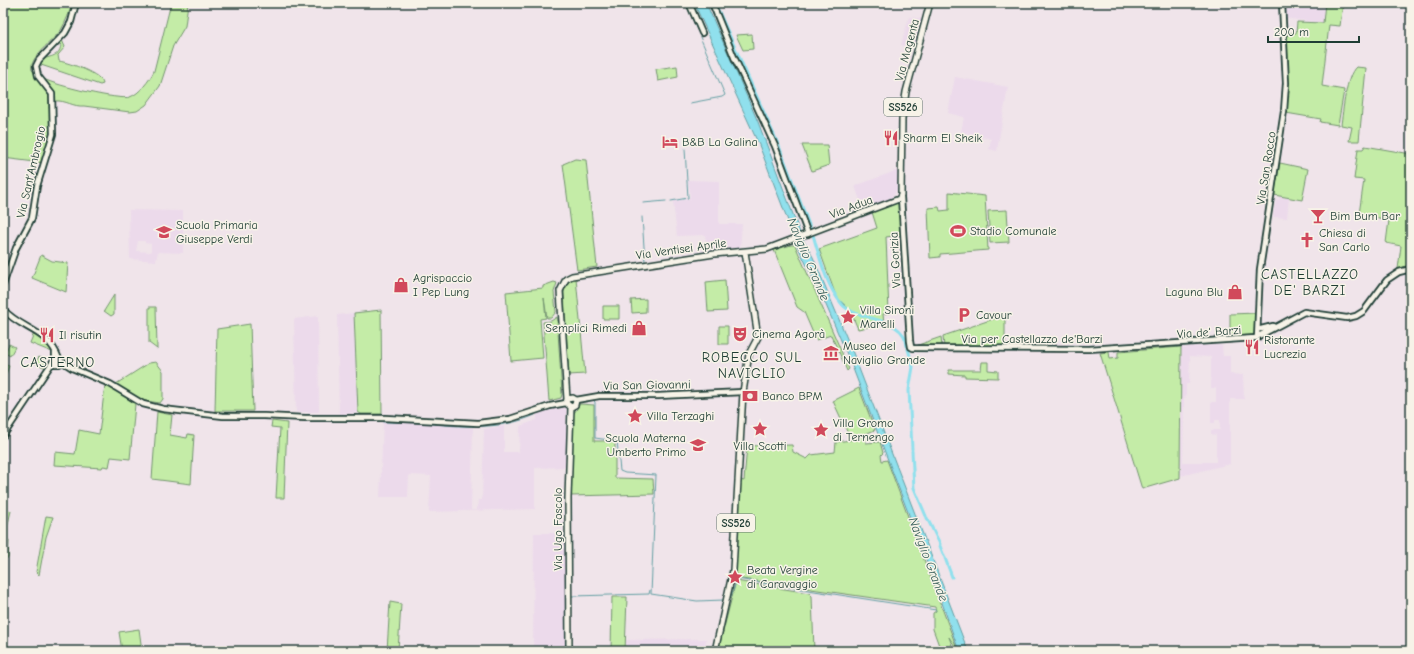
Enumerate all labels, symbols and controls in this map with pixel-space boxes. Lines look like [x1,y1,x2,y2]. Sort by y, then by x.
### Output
street label: Via Magenta [892,17,922,83]
scale bar [1268,18,1359,44]
text: 200 m [1274,25,1309,39]
road number: SS526 [884,98,922,116]
street label: Via Sant'Ambrogio [14,125,48,219]
restaurant icon: Sharm El Sheik [882,129,900,147]
street label: Via San Rocco [1253,130,1279,206]
place label: Sharm El Sheik [903,131,983,145]
hotel icon: B&B La Galina [661,133,679,151]
place label: B&B La Galina [682,135,758,149]
street label: Via Adua [827,192,875,222]
bar icon: Bim Bum Bar [1309,207,1327,225]
place label: Bim Bum Bar [1330,209,1400,223]
water label: Naviglio Grande [784,215,833,303]
place label: Scuola Primaria Giuseppe Verdi [176,218,258,246]
sports icon: Stadio Comunale [949,222,967,240]
school or university icon: Scuola Primaria Giuseppe Verdi [155,223,173,241]
place label: Stadio Comunale [970,224,1057,238]
place label: Chiesa di San Carlo [1319,226,1370,254]
church icon: Chiesa di San Carlo [1298,231,1316,249]
street label: Via Gorizia [887,232,903,288]
street label: Via Ventisei Aprile [635,236,727,262]
district label: CASTELLAZZO DE' BARZI [1261,266,1359,299]
place label: Agrispaccio I Pep Lung [413,271,472,299]
shop icon: Agrispaccio I Pep Lung [392,276,410,294]
shop icon: Laguna Blu [1226,283,1244,301]
place label: Laguna Blu [1165,285,1223,299]
place label: Villa Sironi Marelli [860,303,914,331]
parking icon: Cavour [955,306,973,324]
place icon: Villa Sironi Marelli [839,308,857,326]
place label: Cavour [976,308,1012,322]
shop icon: Semplici Rimedi [630,319,648,337]
place label: Semplici Rimedi [545,321,627,335]
street label: Via de' Barzi [1176,323,1242,341]
theatre icon: Cinema Agorà [731,325,749,343]
restaurant icon: Il risutin [38,326,56,344]
place label: Cinema Agorà [752,327,825,341]
place label: Il risutin [59,328,102,342]
street label: Via per Castellazzo de'Barzi [961,332,1103,346]
place label: Ristorante Lucrezia [1264,333,1315,361]
restaurant icon: Ristorante Lucrezia [1243,338,1261,356]
place label: Museo del Naviglio Grande [843,339,925,367]
museum icon: Museo del Naviglio Grande [822,344,840,362]
district label: ROBECCO SUL NAVIGLIO [702,349,802,382]
district label: CASTERNO [21,354,95,371]
street label: Via San Giovanni [603,377,691,393]
bank icon: Banco BPM [741,387,759,405]
place label: Banco BPM [762,389,823,403]
place icon: Villa Terzaghi [626,407,644,425]
place label: Villa Terzaghi [647,409,714,423]
place label: Villa Gromo di Ternengo [833,416,894,444]
place icon: Villa Scotti [751,420,769,438]
place icon: Villa Gromo di Ternengo [812,421,830,439]
place label: Scuola Materna Umberto Primo [605,431,686,459]
school or university icon: Scuola Materna Umberto Primo [689,436,707,454]
place label: Villa Scotti [734,439,786,453]
street label: Via Ugo Foscolo [551,488,565,570]
road number: SS526 [717,514,755,532]
water label: Naviglio Grande [906,515,952,604]
place label: Beata Vergine di Caravaggio [747,563,818,591]
place icon: Beata Vergine di Caravaggio [726,568,744,586]

